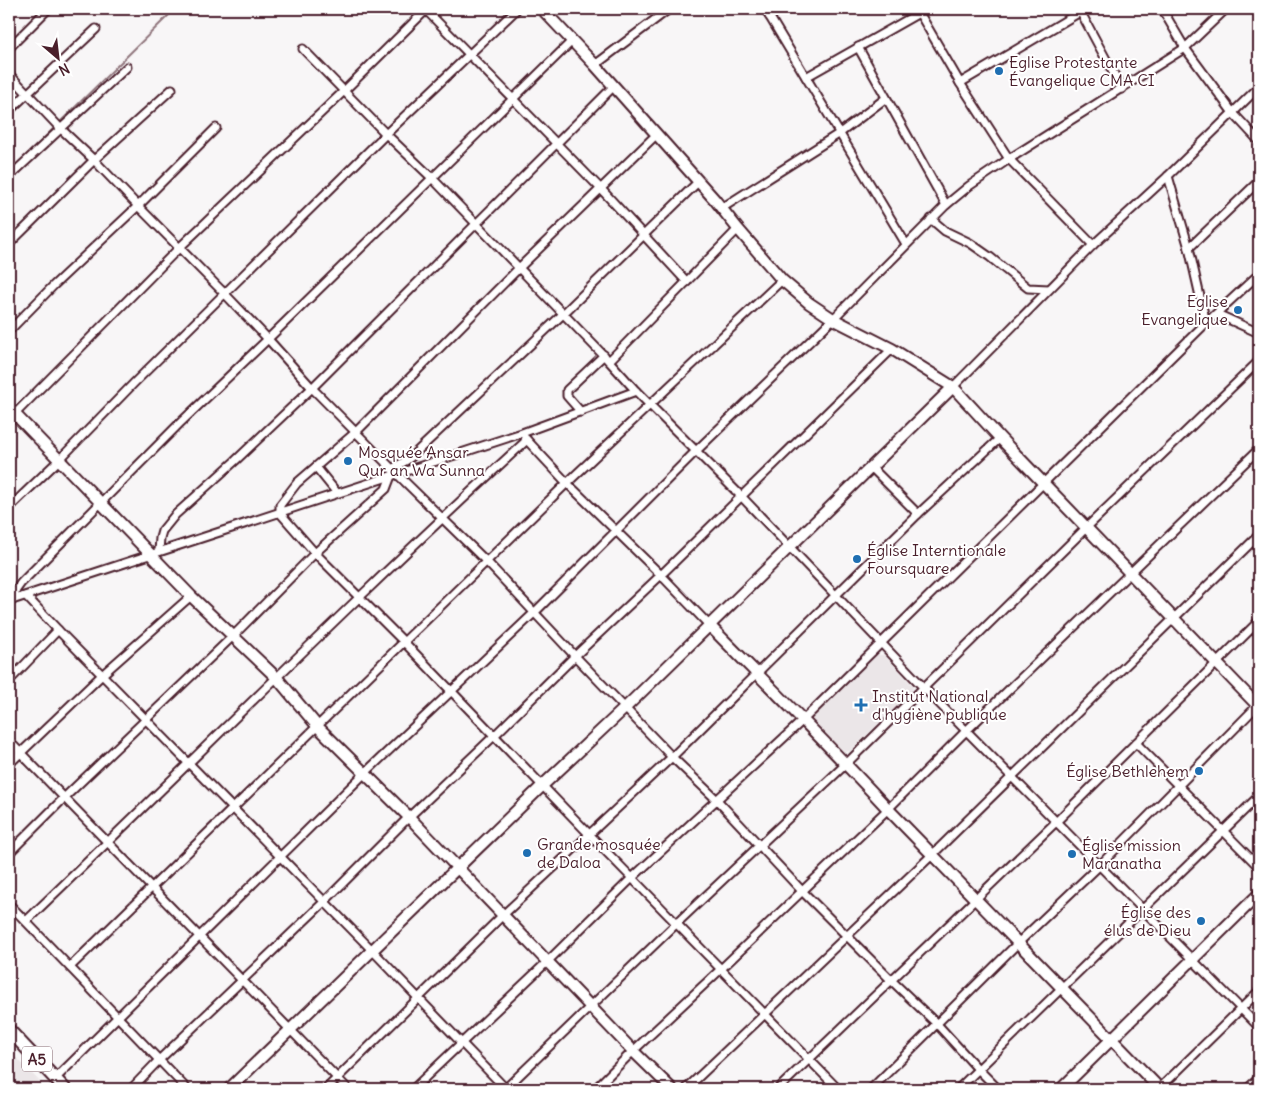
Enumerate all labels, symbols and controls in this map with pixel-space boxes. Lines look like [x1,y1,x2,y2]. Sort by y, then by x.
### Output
north arrow [32,32,82,82]
place label: Eglise Protestante Évangelique CMA CI [1009,52,1155,90]
text: N [56,59,73,80]
marker: Eglise Protestante Évangelique CMA CI [993,65,1005,77]
place label: Eglise Evangelique [1141,291,1228,329]
marker: Eglise Evangelique [1232,304,1244,316]
place label: Mosquée Ansar Qur an Wa Sunna [358,442,485,480]
marker: Mosquée Ansar Qur an Wa Sunna [342,455,354,467]
place label: Église Interntionale Foursquare [867,540,1006,578]
marker: Église Interntionale Foursquare [851,553,863,565]
place label: Institut National d'hygiène publique [872,686,1007,724]
marker: Institut National d'hygiène publique [854,698,868,712]
place label: Église Bethlehem [1066,761,1189,781]
marker: Église Bethlehem [1193,765,1205,777]
place label: Grande mosquée de Daloa [537,834,661,872]
place label: Église mission Maranatha [1082,835,1181,873]
marker: Grande mosquée de Daloa [521,847,533,859]
marker: Église mission Maranatha [1066,848,1078,860]
place label: Église des élus de Dieu [1104,902,1191,940]
marker: Église des élus de Dieu [1195,915,1207,927]
road number: A5 [22,1046,52,1072]

